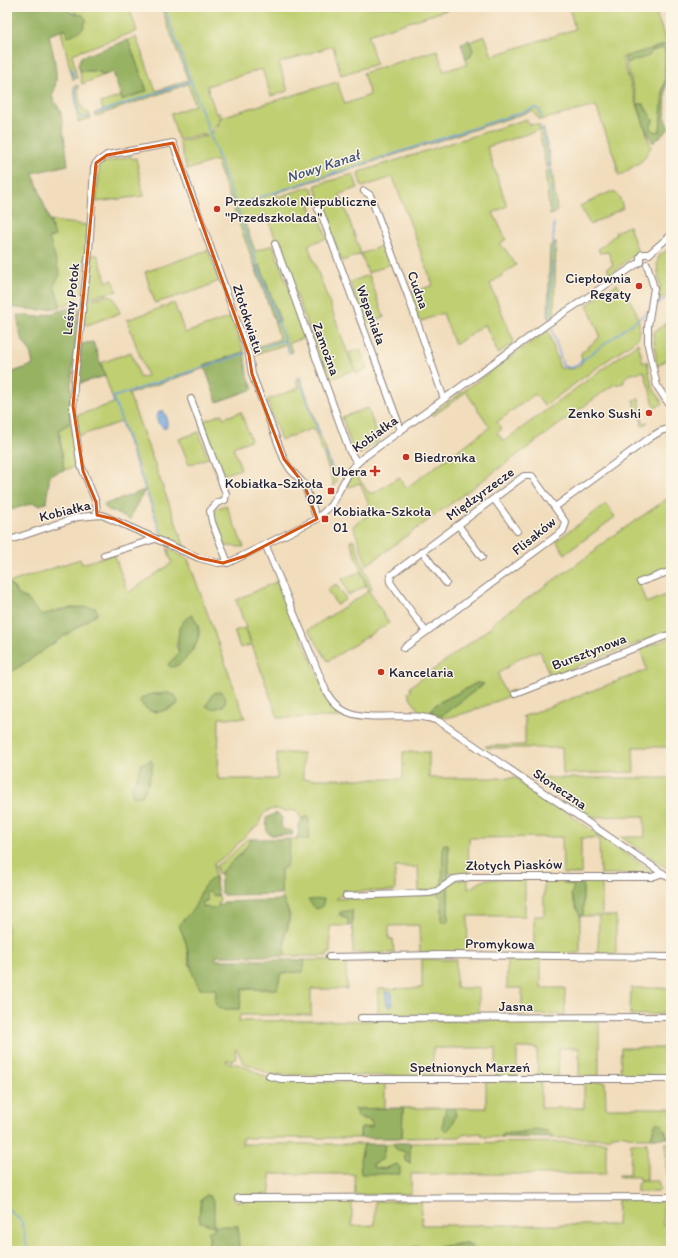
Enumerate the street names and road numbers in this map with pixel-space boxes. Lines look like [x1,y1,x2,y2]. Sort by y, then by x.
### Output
street label: Leśny Potok [59,261,83,336]
street label: Cudna [403,269,433,311]
street label: Złotokwiatu [229,282,267,356]
street label: Wspaniała [352,283,390,348]
street label: Zamożna [309,320,344,379]
street label: Kobiałka [349,411,402,456]
street label: Międzyrzecze [443,463,518,524]
street label: Kobiałka [37,496,93,526]
street label: Flisaków [509,513,560,559]
street label: Bursztynowa [549,630,629,674]
street label: Słoneczna [530,765,591,814]
street label: Złotych Piasków [465,856,563,874]
street label: Promykowa [465,935,536,953]
street label: Jasna [499,998,533,1015]
street label: Spełnionych Marzeń [410,1059,530,1076]

